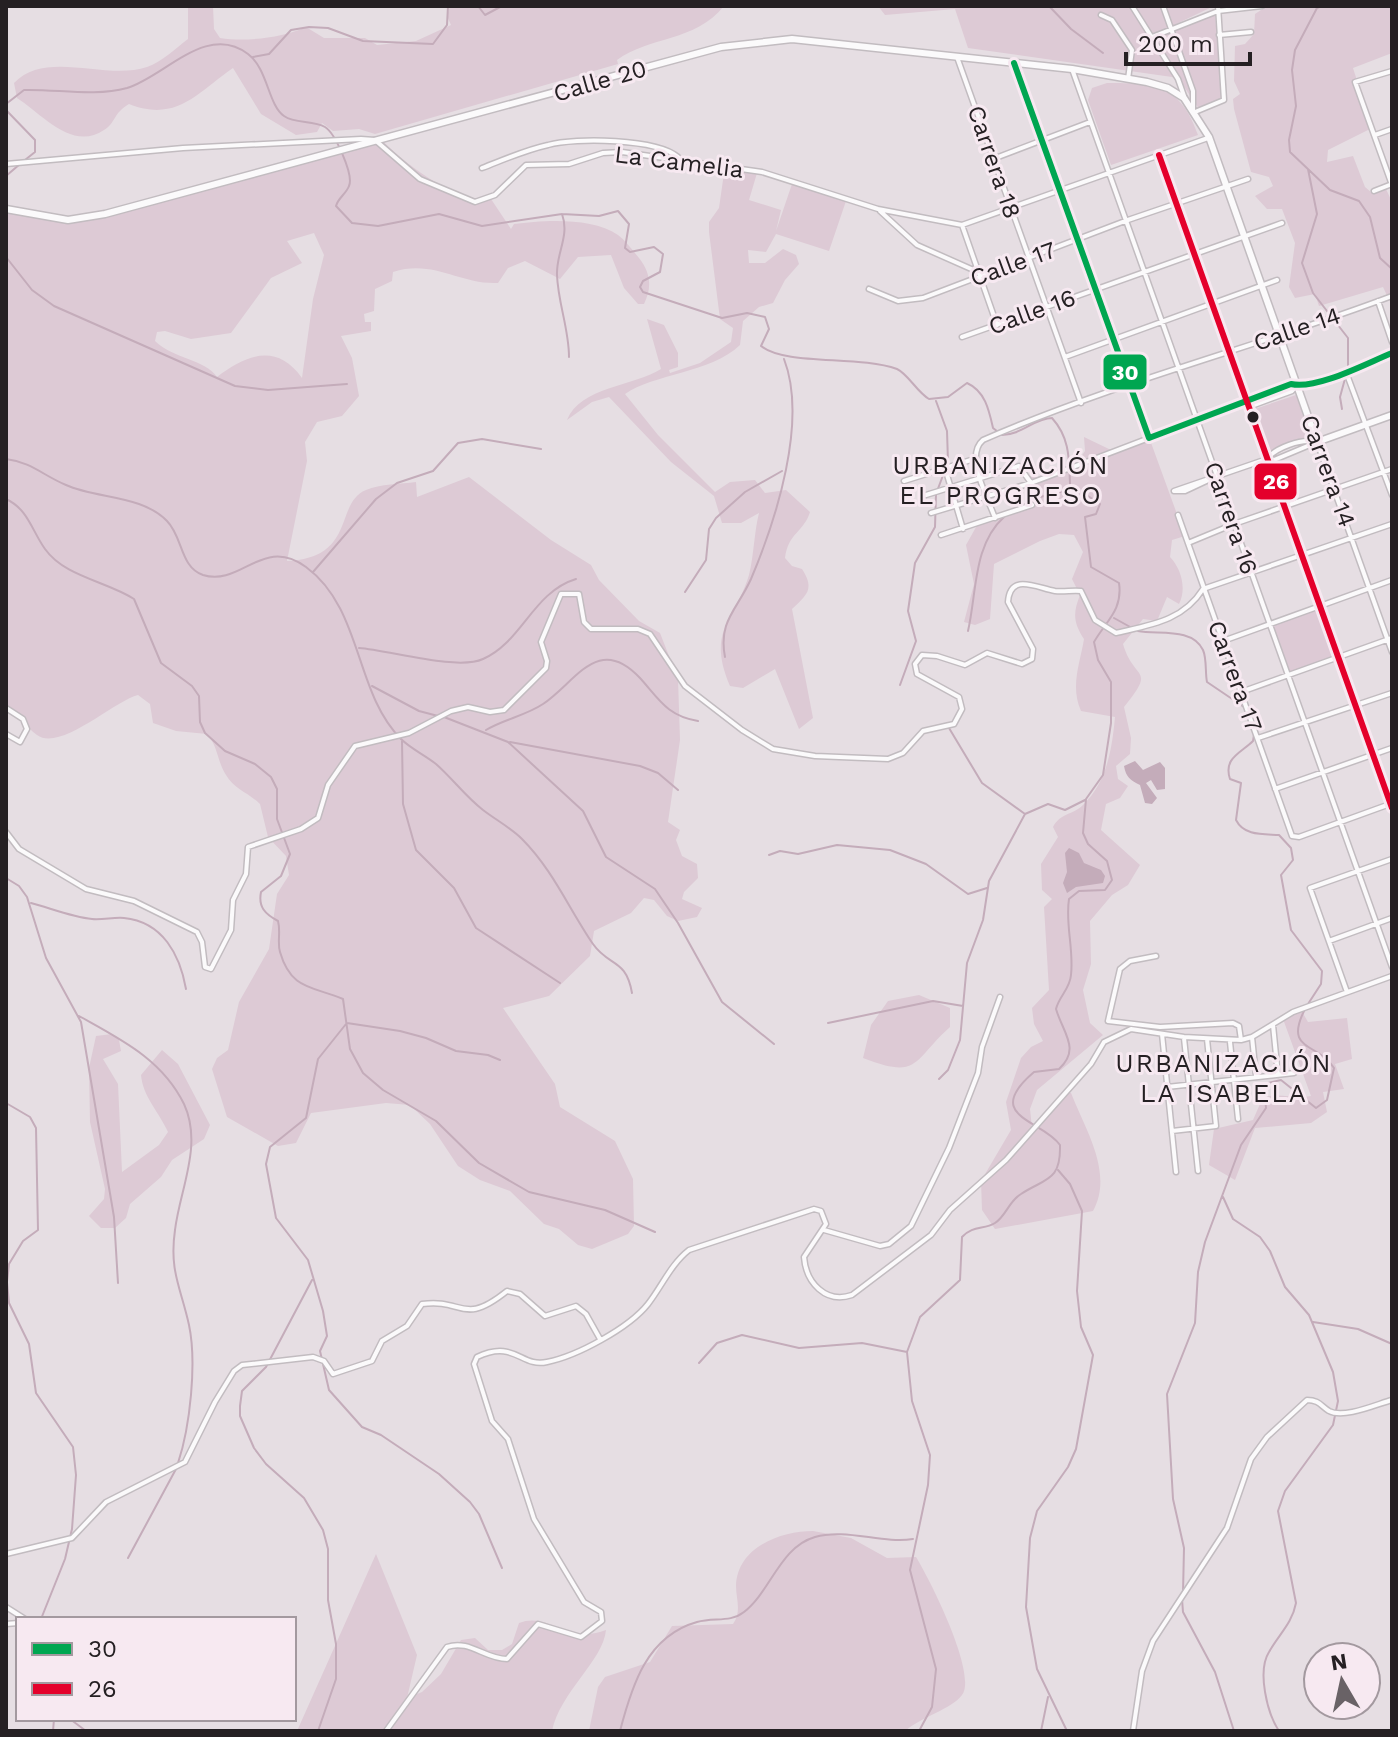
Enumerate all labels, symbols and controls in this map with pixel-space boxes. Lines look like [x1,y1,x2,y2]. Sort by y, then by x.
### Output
scale bar [1126,16,1250,66]
text: 200 m [1138,30,1213,58]
street label: Calle 20 [550,54,650,108]
street label: Carrera 18 [962,102,1026,222]
street label: La Camelia [613,140,745,184]
street label: Calle 17 [966,236,1060,292]
street label: Calle 16 [985,283,1079,341]
street label: Calle 14 [1250,301,1344,357]
line badge: 30 [1102,353,1148,391]
text: 30 [1111,360,1139,385]
unlabelled marker [1245,409,1261,425]
street label: Carrera 14 [1295,411,1361,531]
district label: URBANIZACIÓN EL PROGRESO [892,450,1110,510]
street label: Carrera 16 [1199,458,1263,578]
line badge: 26 [1253,462,1298,501]
text: 26 [1263,469,1289,494]
street label: Carrera 17 [1202,617,1268,735]
district label: URBANIZACIÓN LA ISABELA [1115,1048,1333,1108]
legend [16,1617,296,1721]
text: 30 [88,1635,117,1663]
north arrow [1302,1641,1382,1721]
text: N [1329,1648,1349,1675]
text: 26 [88,1675,117,1703]

